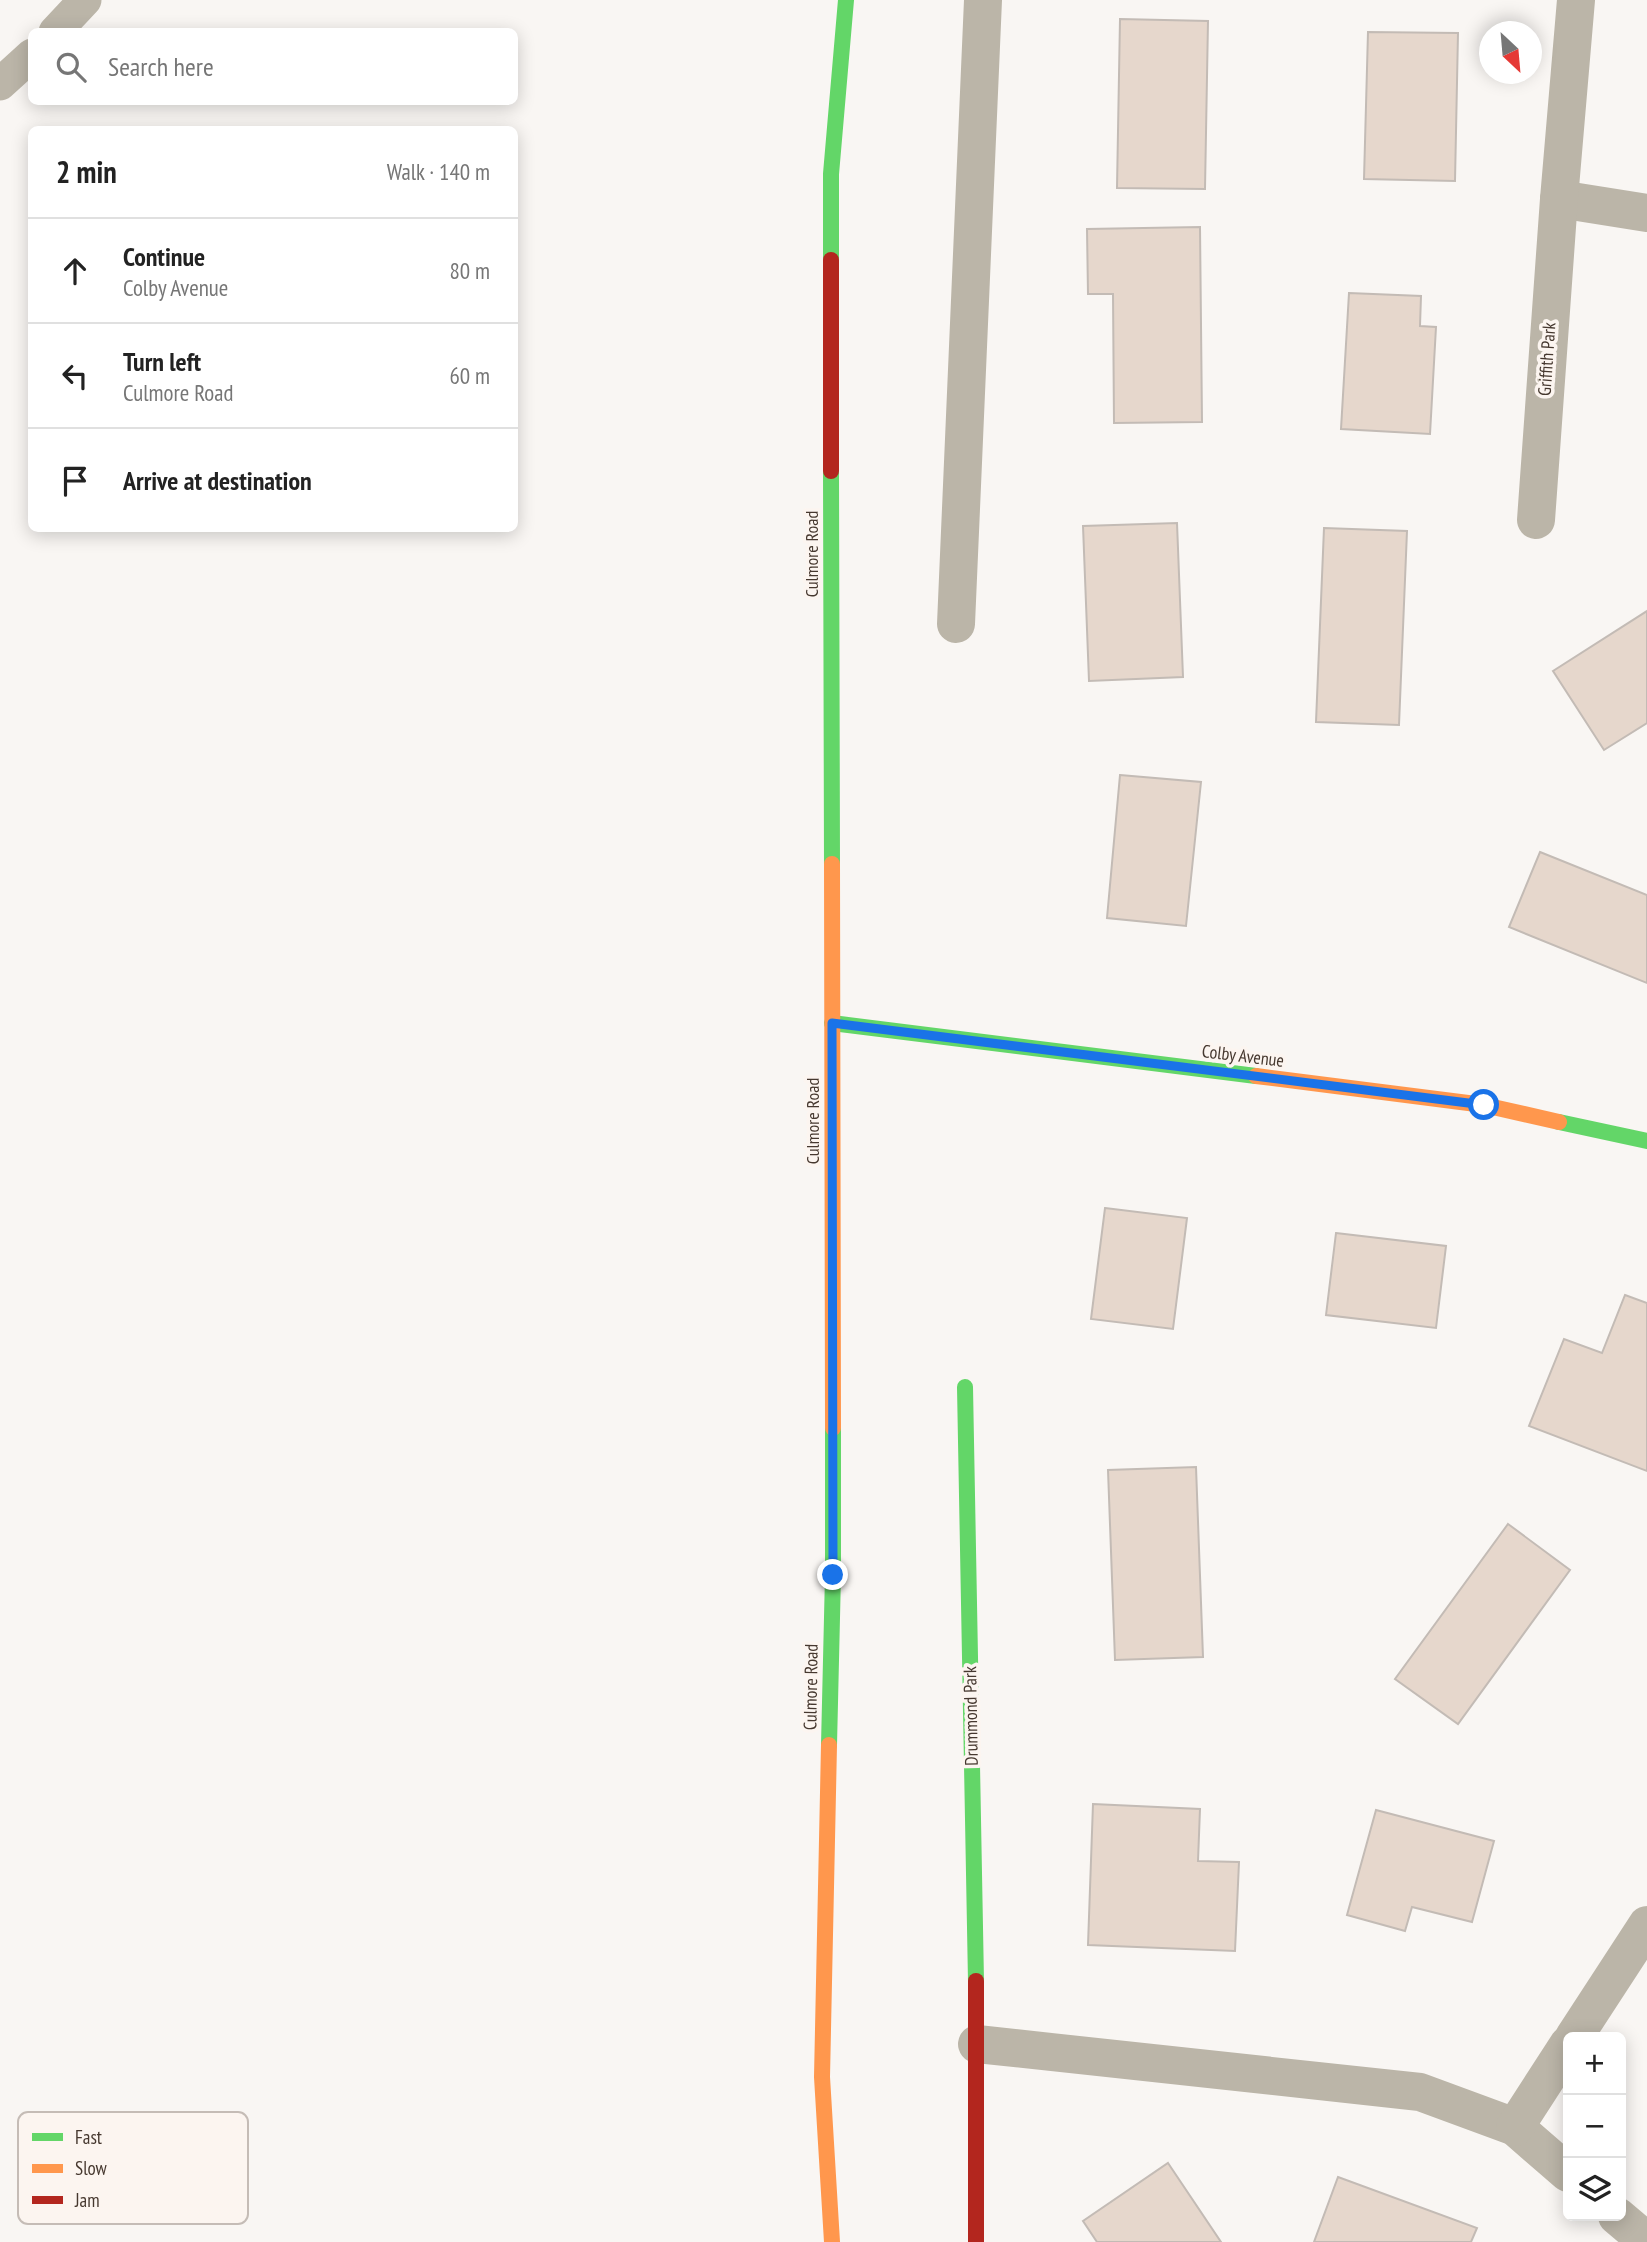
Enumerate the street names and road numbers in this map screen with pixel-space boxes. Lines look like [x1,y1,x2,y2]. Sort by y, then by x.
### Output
street label: Griffith Park [1532,321,1561,396]
street label: Culmore Road [800,511,823,597]
street label: Colby Avenue [1201,1039,1285,1072]
street label: Culmore Road [801,1078,824,1164]
street label: Culmore Road [798,1644,823,1730]
street label: Drummond Park [958,1666,983,1766]

